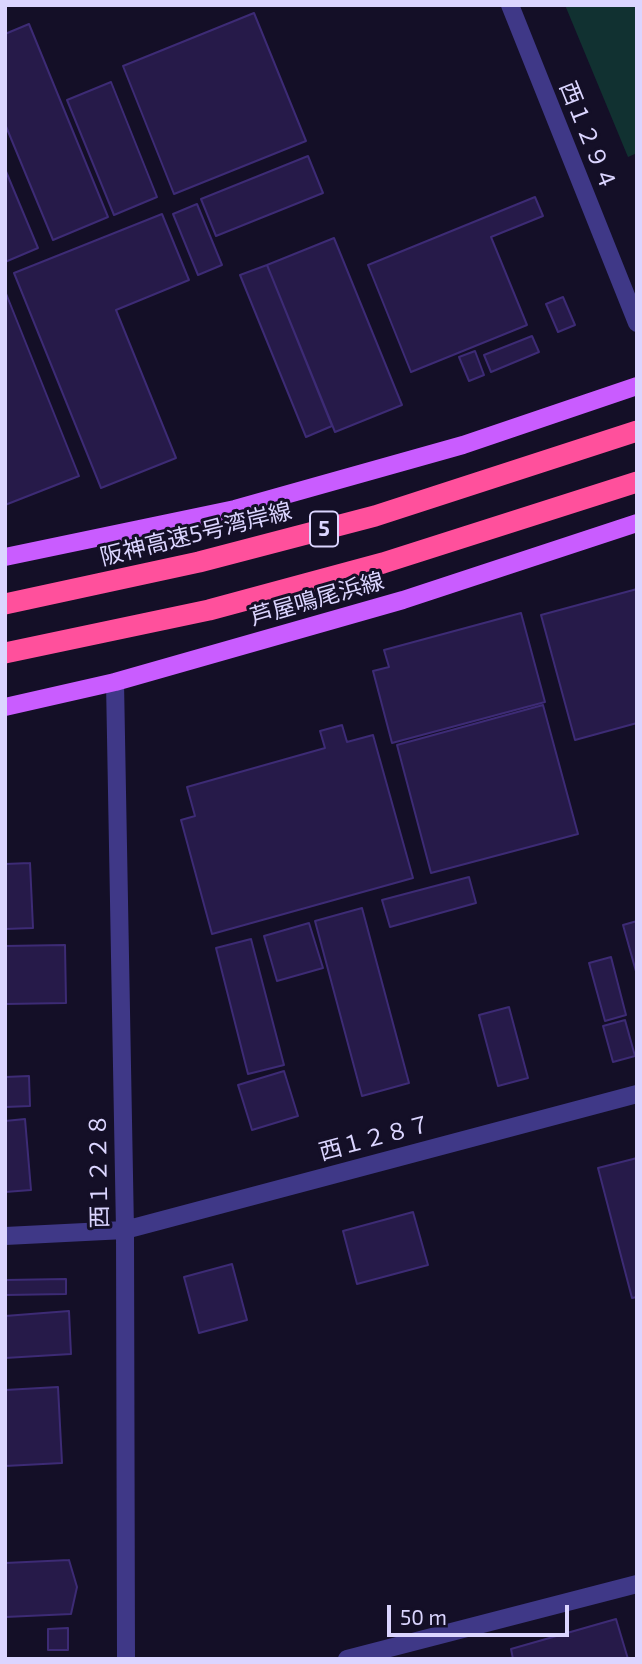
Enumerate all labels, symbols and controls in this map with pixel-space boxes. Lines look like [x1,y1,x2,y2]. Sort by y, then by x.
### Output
street label: 西１２９４ [554,78,622,194]
street label: 阪神高速5号湾岸線 [97,497,295,571]
road number: 5 [310,512,338,546]
street label: 芦屋鳴尾浜線 [247,567,387,631]
street label: 西１２８７ [316,1110,434,1166]
street label: 西１２２８ [84,1113,114,1229]
scale bar [390,1590,572,1634]
text: 50 m [400,1604,447,1629]

